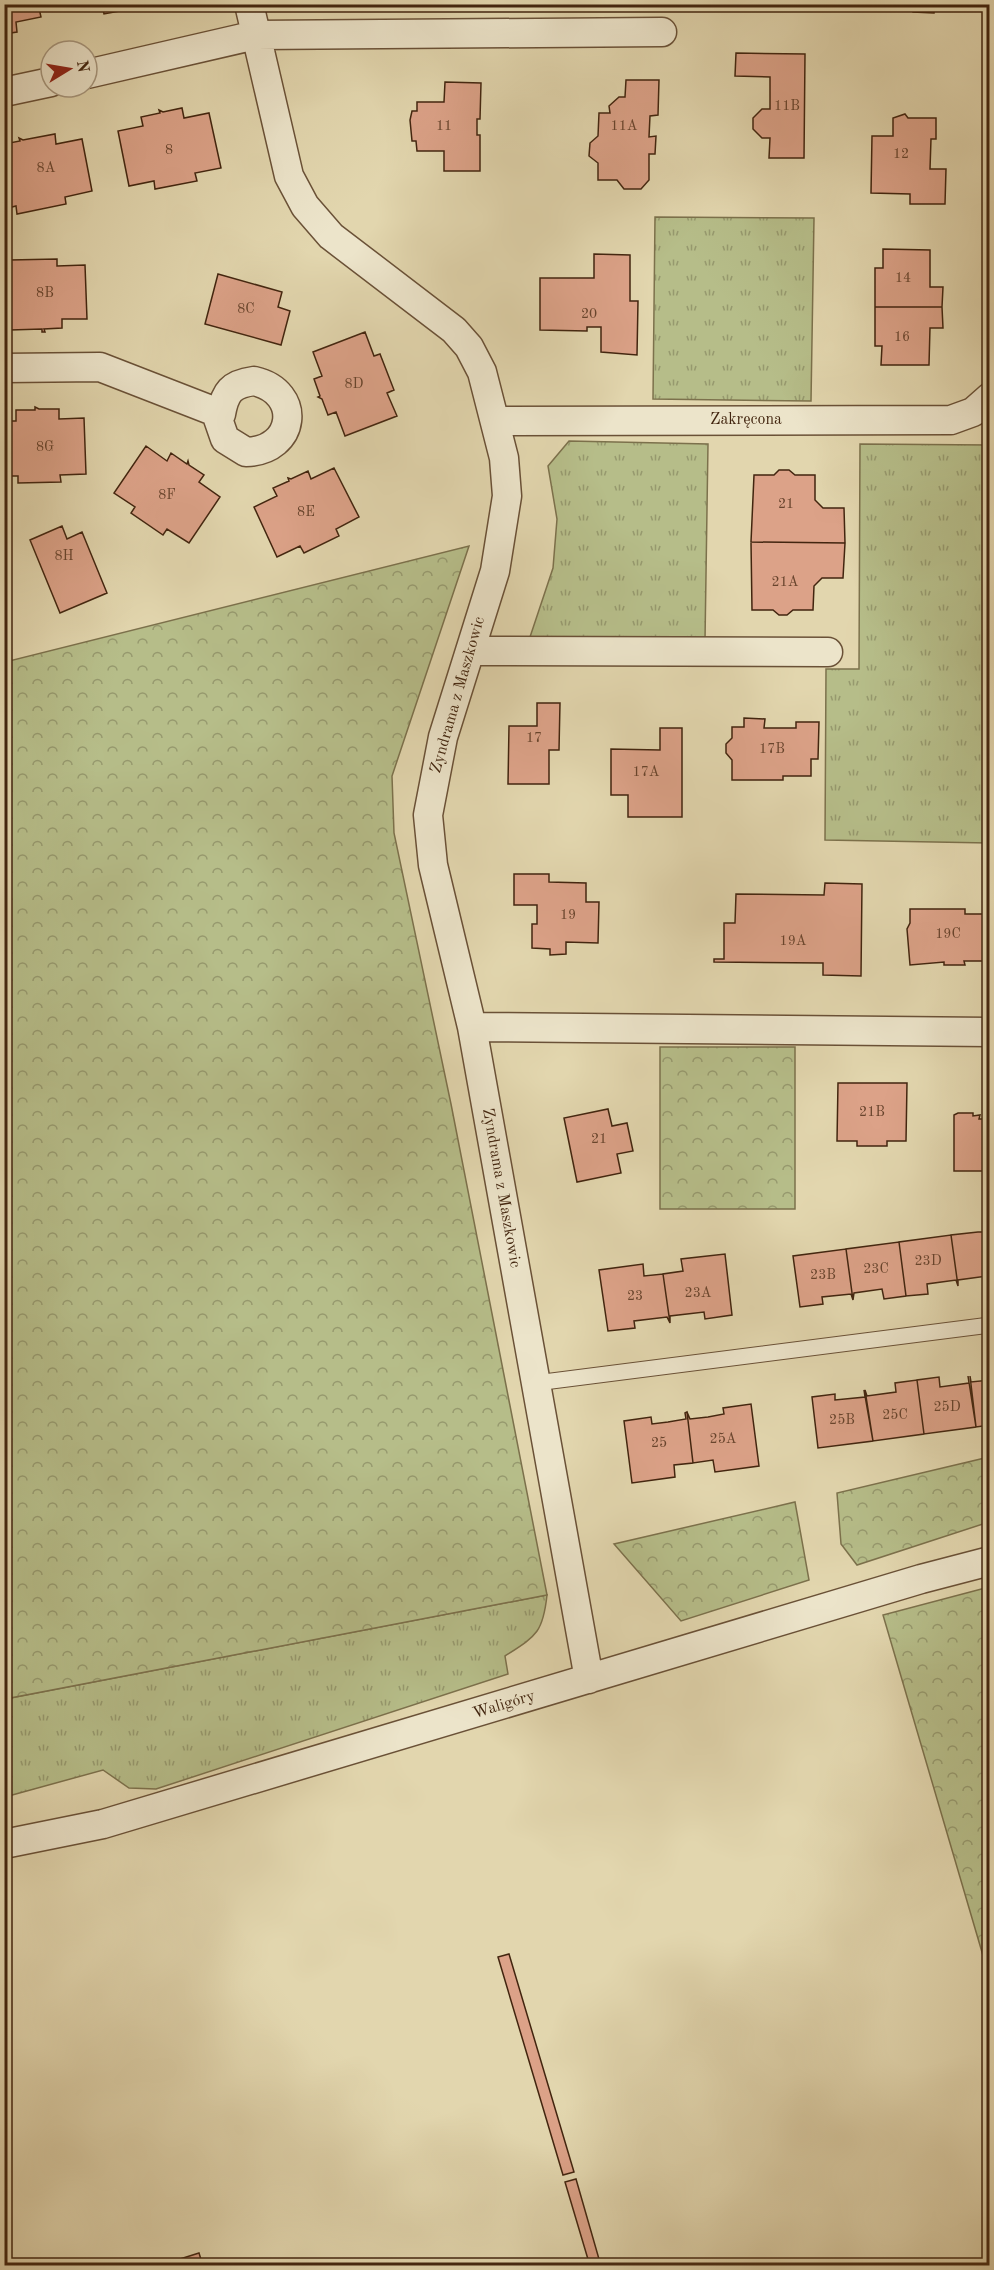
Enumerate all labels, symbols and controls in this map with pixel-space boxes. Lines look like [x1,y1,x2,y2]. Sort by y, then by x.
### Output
north arrow [39,39,99,99]
text: N [73,59,91,75]
house number: 11B [774,99,800,113]
house number: 11 [436,119,452,133]
house number: 11A [611,119,638,133]
house number: 8 [165,143,173,157]
house number: 12 [893,147,909,161]
house number: 8A [37,161,56,175]
house number: 14 [895,271,911,285]
house number: 8B [36,286,54,300]
house number: 8C [237,302,255,316]
house number: 20 [581,307,597,321]
house number: 16 [894,330,910,344]
house number: 8D [344,377,364,391]
street label: Zakręcona [710,412,782,428]
house number: 8G [36,440,54,454]
house number: 8F [158,488,176,502]
house number: 21 [778,497,794,511]
house number: 8E [297,505,315,519]
house number: 8H [54,549,74,563]
house number: 21A [772,575,799,589]
street label: Zyndrama z Maszkowic [428,615,488,775]
house number: 17 [526,731,542,745]
house number: 17B [759,742,785,756]
house number: 17A [633,765,660,779]
house number: 19 [560,908,576,922]
house number: 19C [935,927,961,941]
house number: 19A [780,934,807,948]
house number: 21B [859,1105,885,1119]
street label: Zyndrama z Maszkowic [479,1107,523,1269]
house number: 21 [591,1132,607,1146]
house number: 23D [914,1254,942,1268]
house number: 23C [863,1262,889,1276]
house number: 23B [810,1268,836,1282]
house number: 23A [685,1286,712,1300]
house number: 23 [627,1289,643,1303]
house number: 25D [933,1400,961,1414]
house number: 25C [882,1408,908,1422]
house number: 25B [829,1413,855,1427]
house number: 25A [710,1432,737,1446]
house number: 25 [651,1436,667,1450]
street label: Waligóry [471,1688,537,1722]

